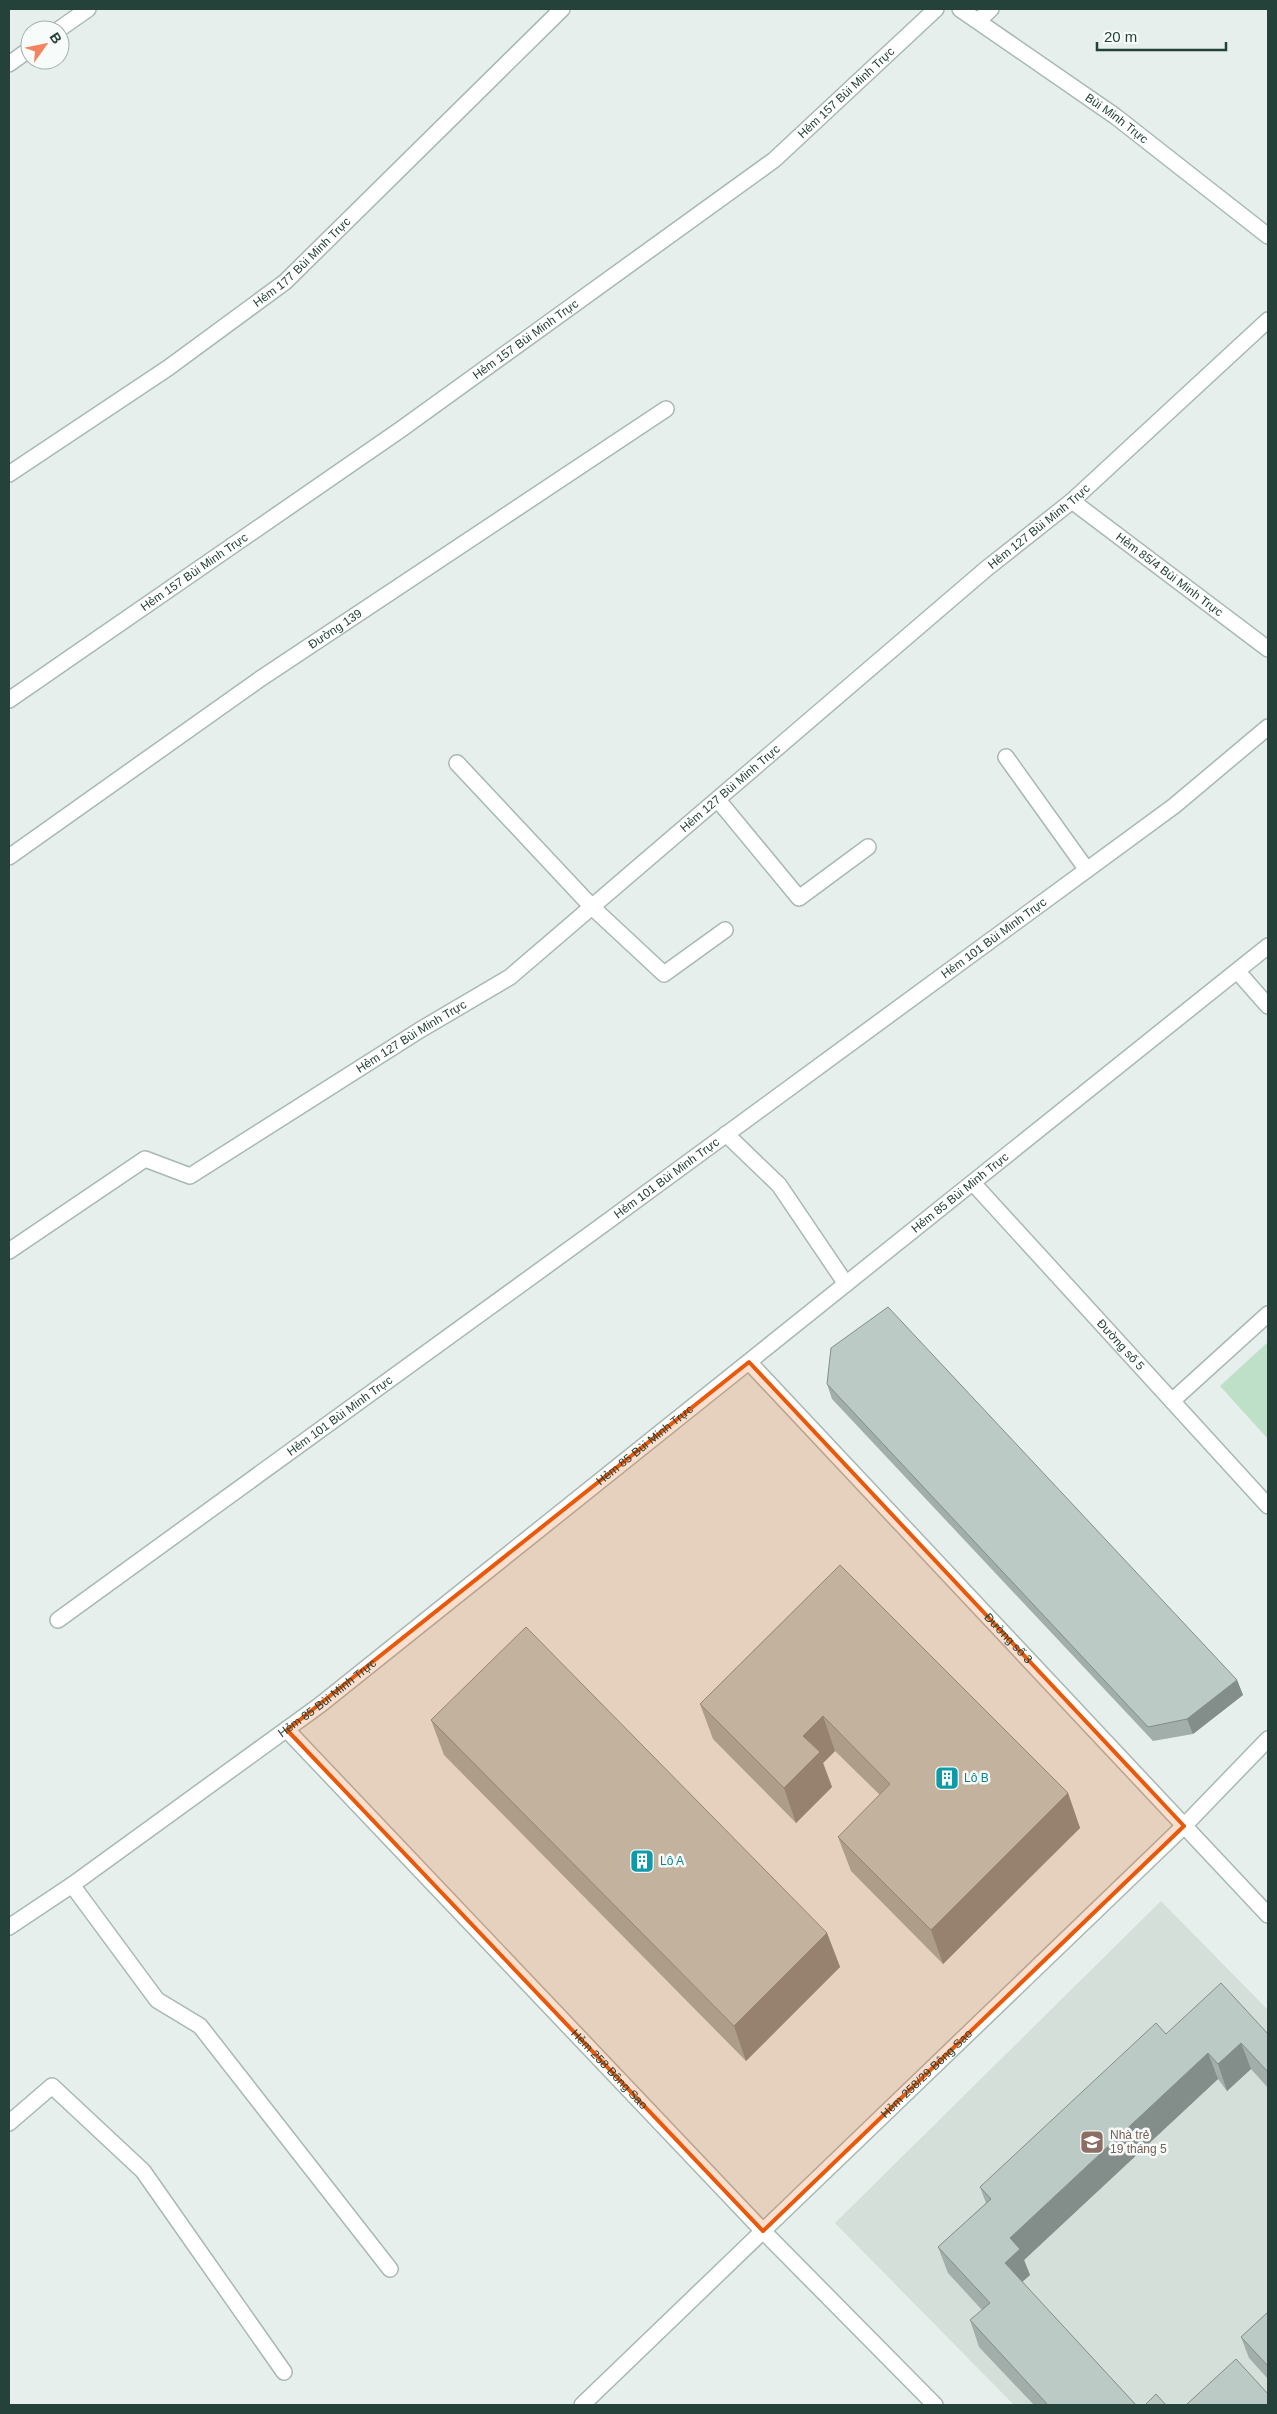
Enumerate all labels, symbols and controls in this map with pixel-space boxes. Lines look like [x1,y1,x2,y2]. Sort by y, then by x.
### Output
north arrow [20,20,70,70]
scale bar [1097,20,1226,52]
text: 20 m [1104,28,1137,45]
text: B [46,29,65,47]
street label: Hẻm 157 Bùi Minh Trực [795,44,897,141]
street label: Bùi Minh Trực [1082,90,1151,146]
street label: Hẻm 177 Bùi Minh Trực [250,214,353,310]
street label: Hẻm 157 Bùi Minh Trực [470,297,581,382]
street label: Hẻm 127 Bùi Minh Trực [985,481,1093,572]
street label: Hẻm 157 Bùi Minh Trực [138,530,250,614]
street label: Hẻm 85/4 Bùi Minh Trực [1113,530,1226,619]
street label: Đường 139 [306,606,365,652]
street label: Hẻm 127 Bùi Minh Trực [677,742,783,835]
street label: Hẻm 101 Bùi Minh Trực [939,895,1049,981]
street label: Hẻm 127 Bùi Minh Trực [354,997,469,1076]
street label: Hẻm 101 Bùi Minh Trực [611,1135,722,1221]
street label: Hẻm 85 Bùi Minh Trực [909,1150,1011,1236]
street label: Đường số 5 [1094,1316,1148,1373]
street label: Hẻm 101 Bùi Minh Trực [284,1373,395,1459]
street label: Hẻm 85 Bùi Minh Trực [593,1402,696,1488]
street label: Đường số 3 [981,1610,1036,1667]
street label: Hẻm 85 Bùi Minh Trực [275,1656,379,1740]
building icon: Lô B [934,1765,960,1791]
place label: Lô B [964,1771,989,1785]
building icon: Lô A [629,1848,655,1874]
place label: Lô A [660,1854,684,1868]
street label: Hẻm 258 Bông Sao [568,2026,651,2112]
street label: Hẻm 258/29 Bông Sao [878,2026,975,2121]
place label: Nhà trẻ 19 tháng 5 [1110,2128,1167,2156]
school or university icon: Nhà trẻ 19 tháng 5 [1079,2129,1105,2155]

